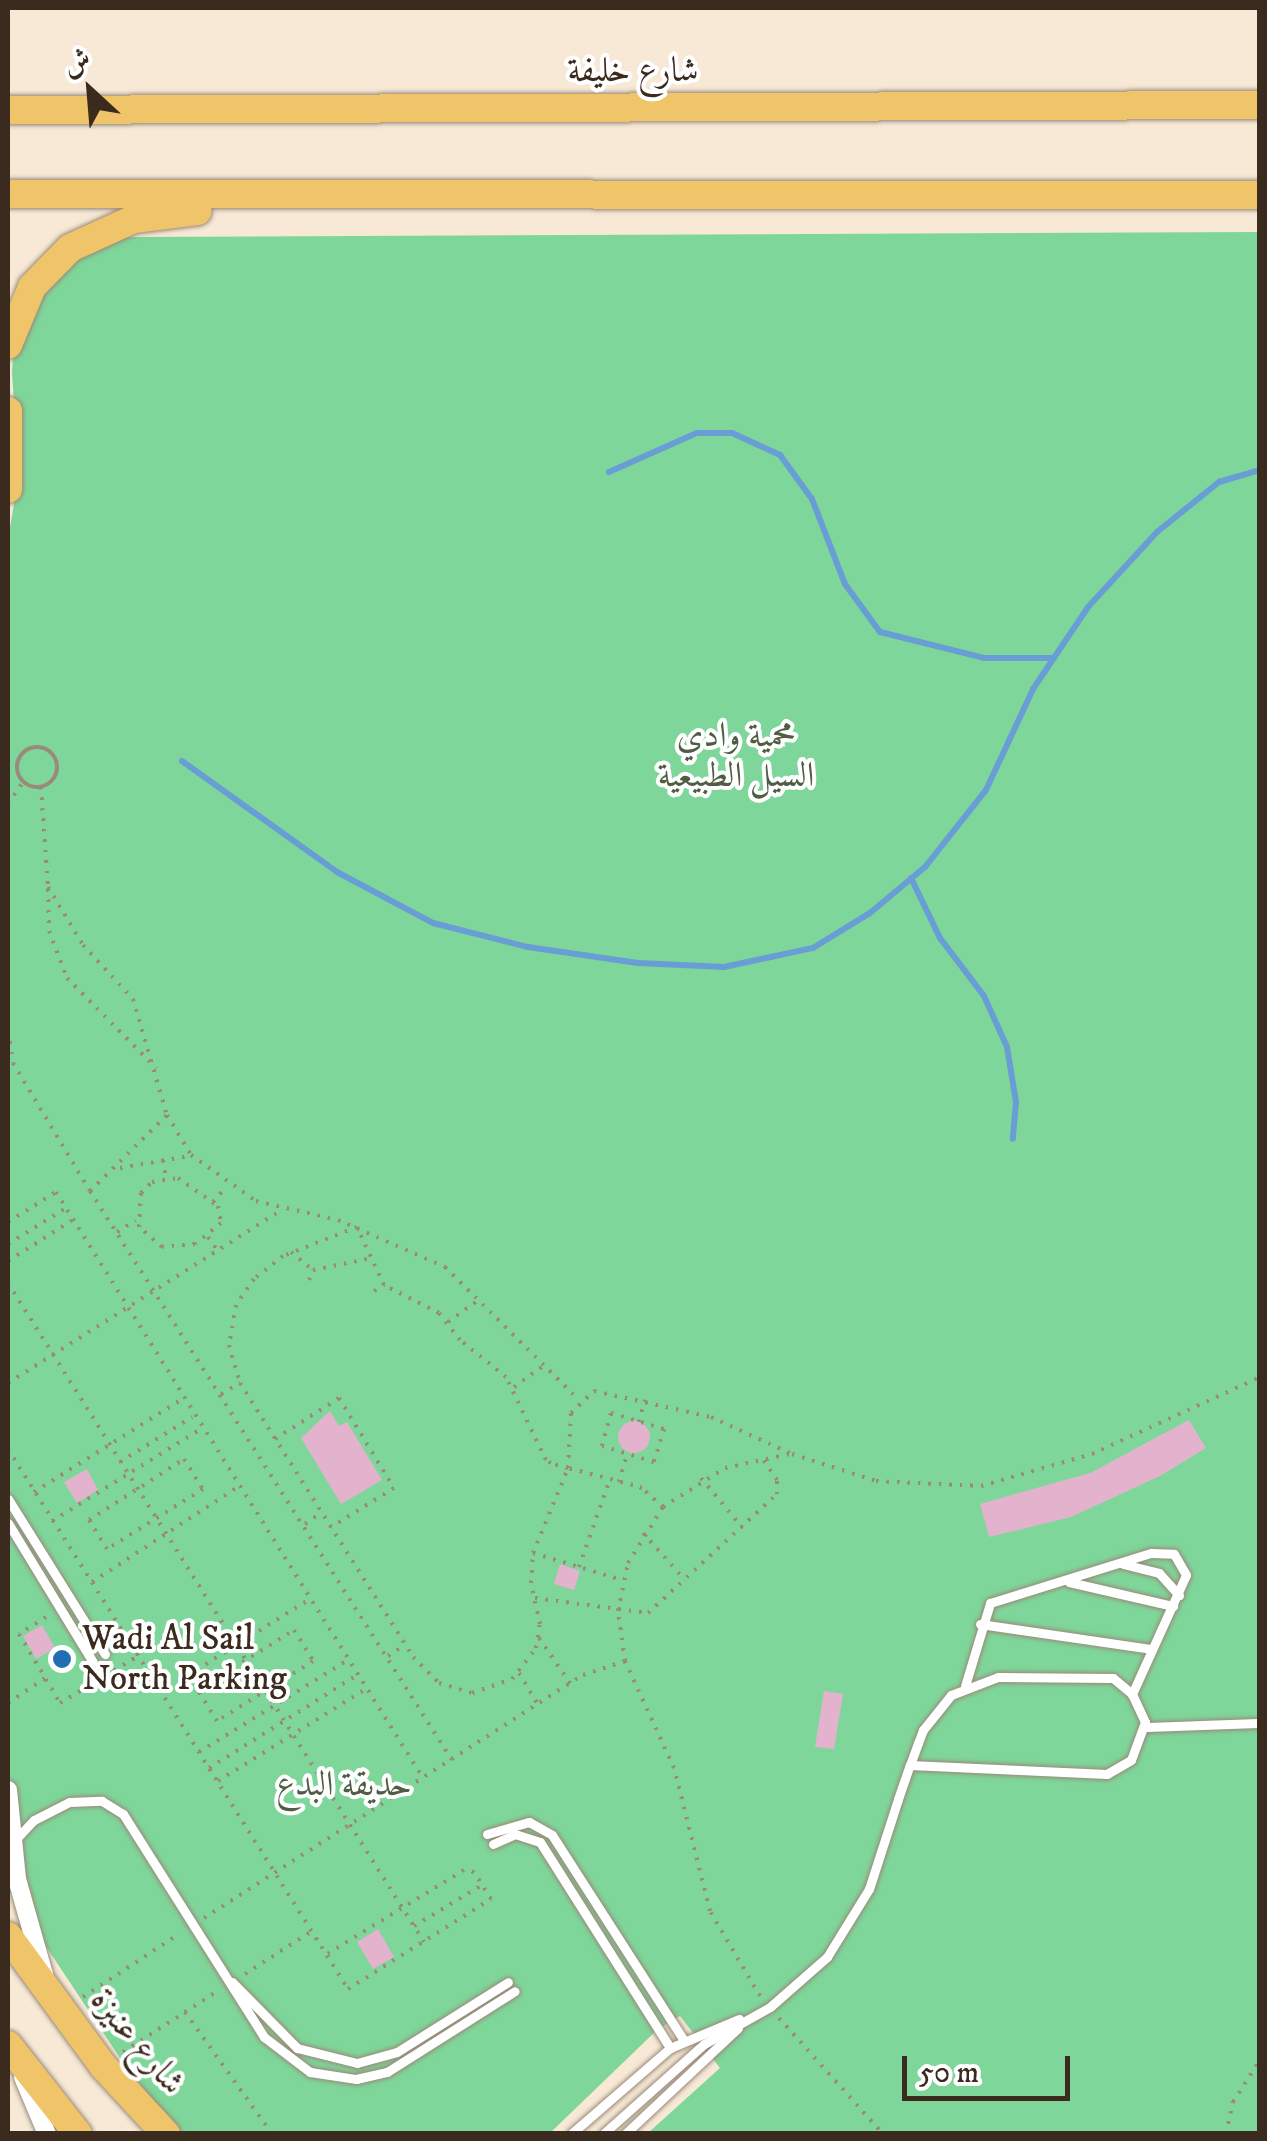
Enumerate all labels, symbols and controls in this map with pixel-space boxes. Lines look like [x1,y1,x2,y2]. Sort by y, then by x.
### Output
north arrow [40,40,140,140]
text: ش [56,41,97,84]
street label: شارع خليفة [567,50,699,92]
park label: محمية وادي السيل الطبيعية [658,715,814,797]
place label: Wadi Al Sail North Parking [82,1618,287,1700]
marker: Wadi Al Sail North Parking [51,1648,73,1670]
park label: حديقة البدع [276,1764,412,1806]
street label: شارع عنيزة [81,1980,193,2104]
scale bar [907,2036,1074,2098]
text: 50 m [919,2055,979,2092]

